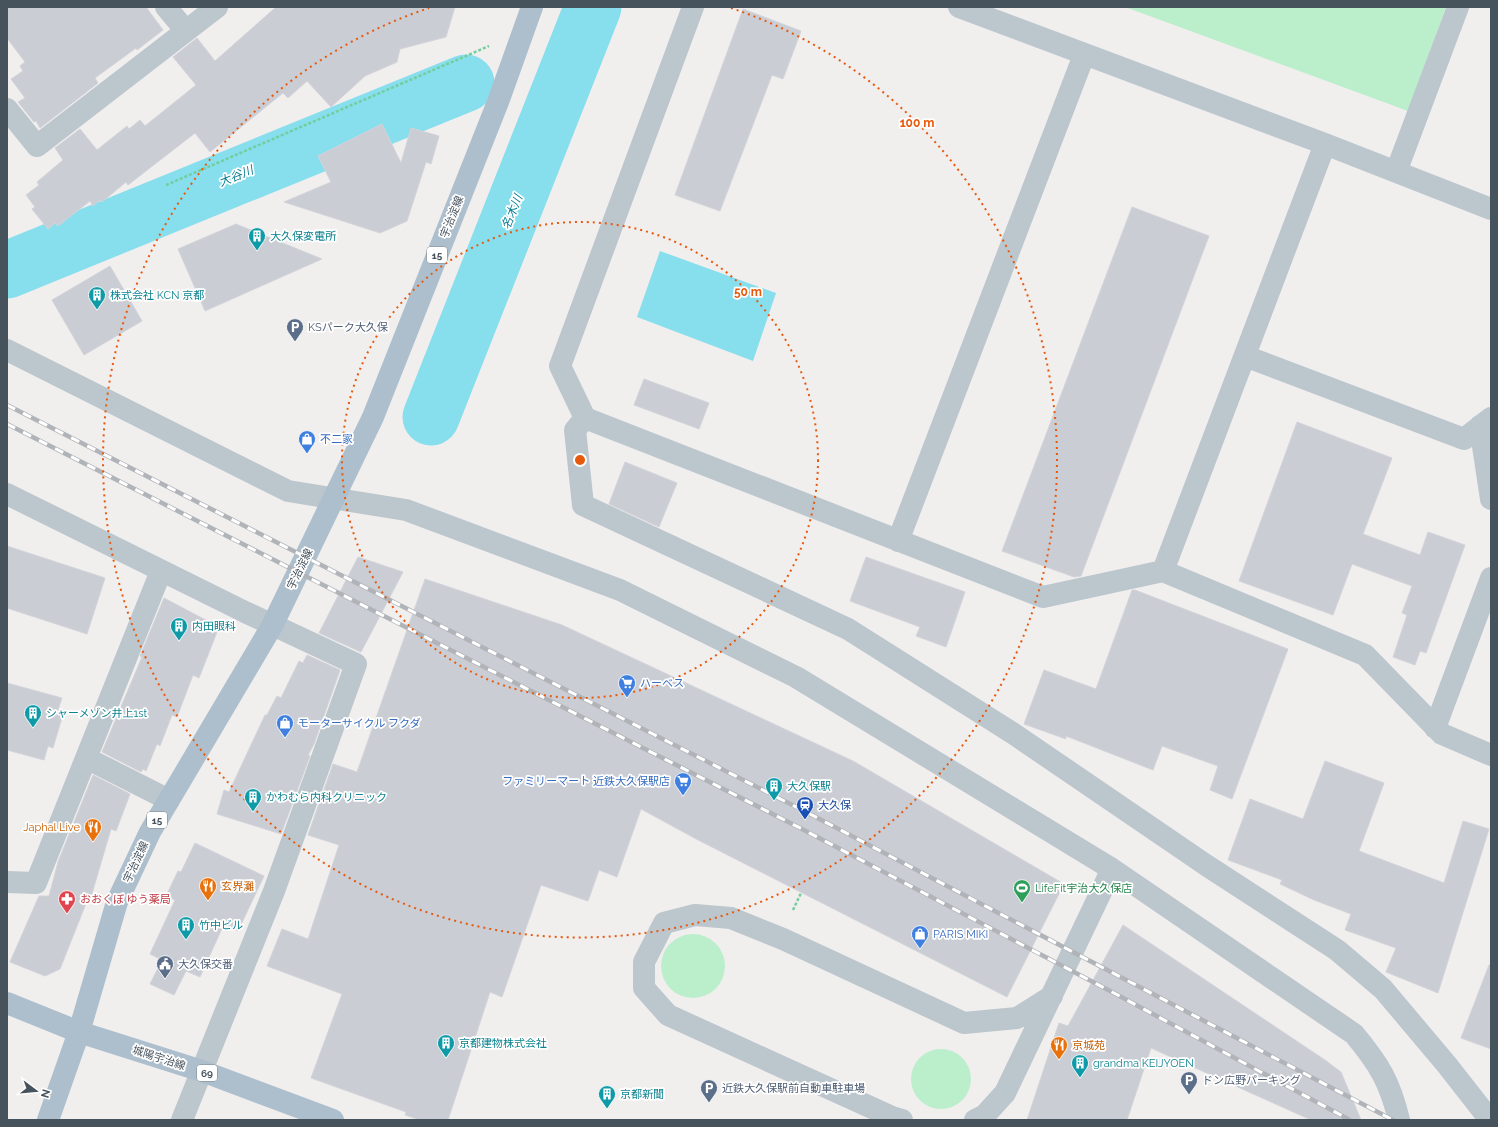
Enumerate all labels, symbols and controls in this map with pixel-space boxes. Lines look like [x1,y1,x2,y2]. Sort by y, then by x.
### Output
text: 100 m [900,116,934,130]
water label: 大谷川 [217,162,257,189]
water label: 名木川 [499,191,526,231]
street label: 宇治淀線 [438,194,466,240]
building icon: 大久保変電所 [247,226,267,251]
place label: 大久保変電所 [270,230,337,243]
road number: 15 [427,247,447,263]
building icon: 株式会社 KCN 京都 [87,285,107,310]
text: 50 m [734,285,762,299]
place label: 株式会社 KCN 京都 [110,289,204,302]
parking icon: KSパーク大久保 [285,317,305,342]
place label: KSパーク大久保 [308,321,389,334]
shop icon: 不二家 [297,429,317,454]
place label: 不二家 [320,433,353,446]
centre of rings [573,453,587,467]
street label: 宇治淀線 [285,546,315,592]
building icon: 内田眼科 [169,616,189,641]
place label: 内田眼科 [192,620,236,633]
supermarket icon: ハーベス [617,673,637,698]
place label: ハーベス [640,677,684,690]
building icon: シャーメゾン井上1st [23,703,43,728]
place label: シャーメゾン井上1st [46,707,148,720]
shop icon: モーターサイクル フクダ [275,713,295,738]
place label: モーターサイクル フクダ [298,717,421,730]
supermarket icon: ファミリーマート 近鉄大久保駅店 [673,771,693,796]
place label: ファミリーマート 近鉄大久保駅店 [502,775,670,788]
building icon: 大久保駅 [764,776,784,801]
place label: 大久保駅 [787,780,831,793]
building icon: かわむら内科クリニック [243,787,263,812]
place label: かわむら内科クリニック [266,791,387,804]
station icon: 大久保 [795,795,815,820]
place label: 大久保 [818,799,852,812]
road number: 15 [147,812,167,828]
restaurant icon: Japhal Live [83,817,103,842]
place label: Japhal Live [23,821,81,834]
street label: 宇治淀線 [121,839,151,885]
restaurant icon: 玄界灘 [198,876,218,901]
sports icon: LifeFit宇治大久保店 [1012,878,1032,903]
place label: 玄界灘 [221,880,254,893]
place label: LifeFit宇治大久保店 [1035,882,1132,895]
pharmacy icon: おおくぼ ゆう薬局 [57,889,77,914]
place label: おおくぼ ゆう薬局 [80,893,171,906]
building icon: 竹中ビル [176,915,196,940]
place label: 竹中ビル [199,919,243,932]
shop icon: PARIS MIKI [910,924,930,949]
place label: PARIS MIKI [933,928,988,941]
public building icon: 大久保交番 [155,954,175,979]
place label: 大久保交番 [178,958,233,971]
building icon: 京都建物株式会社 [436,1033,456,1058]
restaurant icon: 京城苑 [1049,1035,1069,1060]
place label: 京都建物株式会社 [459,1037,547,1050]
place label: 京城苑 [1072,1039,1105,1052]
street label: 城陽宇治線 [131,1043,187,1073]
building icon: grandma KEIJYOEN [1070,1053,1090,1078]
place label: grandma KEIJYOEN [1093,1057,1194,1070]
road number: 69 [197,1065,217,1081]
parking icon: ドン広野パーキング [1179,1070,1199,1095]
north arrow [16,1071,56,1111]
place label: ドン広野パーキング [1202,1074,1301,1087]
parking icon: 近鉄大久保駅前自動車駐車場 [699,1078,719,1103]
place label: 近鉄大久保駅前自動車駐車場 [722,1082,865,1095]
building icon: 京都新聞 [597,1084,617,1109]
text: N [38,1088,53,1099]
place label: 京都新聞 [620,1088,664,1101]

